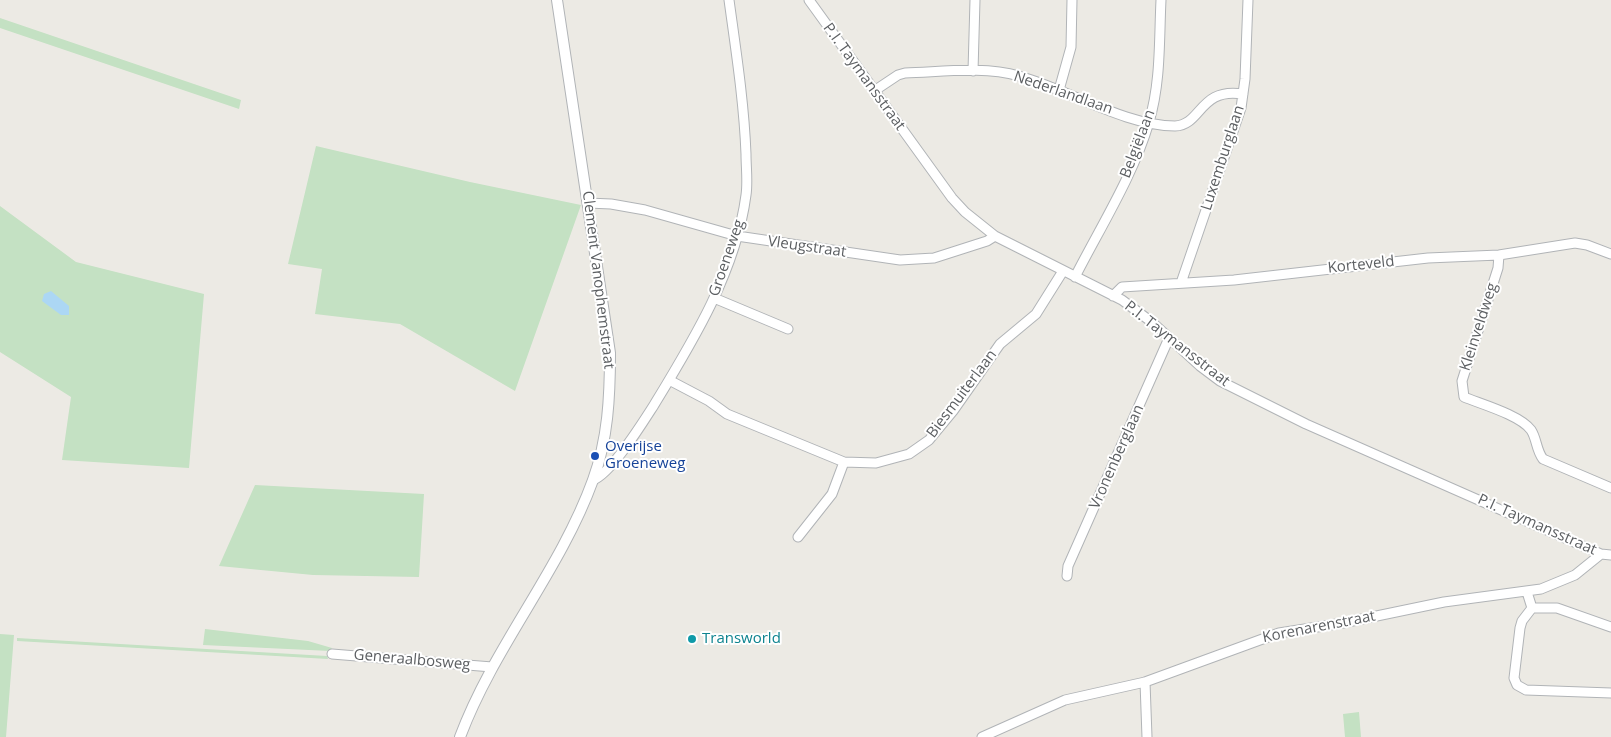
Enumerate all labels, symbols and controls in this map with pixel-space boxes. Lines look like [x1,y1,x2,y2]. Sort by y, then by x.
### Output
street label: P.I. Taymansstraat [819,20,909,134]
street label: Nederlandlaan [1011,68,1115,118]
street label: Luxemburglaan [1198,103,1248,213]
street label: Belgiëlaan [1117,107,1159,181]
street label: Clement Vanophemstraat [578,190,618,370]
street label: Groeneweg [705,217,749,299]
street label: Vleugstraat [767,233,847,261]
street label: Korteveld [1327,253,1395,277]
street label: Kleinveldweg [1456,281,1502,373]
street label: P.I. Taymansstraat [1121,297,1233,391]
street label: Biesmuiterlaan [923,346,1001,442]
street label: Vronenberglaan [1086,402,1148,512]
place label: Overijse Groeneweg [605,438,685,473]
marker: Overijse Groeneweg [589,450,601,462]
street label: P.I. Taymansstraat [1475,491,1599,559]
street label: Korenarenstraat [1261,607,1377,647]
place label: Transworld [702,630,781,648]
marker: Transworld [686,633,698,645]
street label: Generaalbosweg [353,646,471,674]

